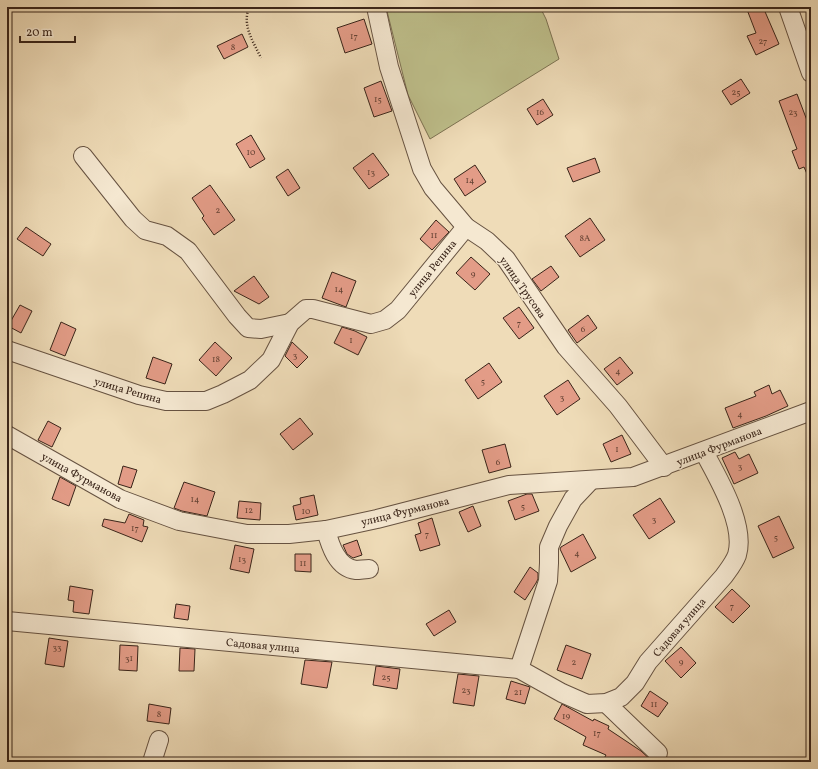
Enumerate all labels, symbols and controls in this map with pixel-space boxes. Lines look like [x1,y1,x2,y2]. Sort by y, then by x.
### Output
scale bar [20,18,75,44]
text: 20 m [26,25,53,41]
house number: 17 [350,30,358,43]
house number: 27 [759,35,767,48]
house number: 8 [231,41,236,54]
house number: 25 [731,86,741,99]
house number: 15 [374,93,382,106]
house number: 16 [536,106,544,119]
house number: 23 [788,106,798,119]
house number: 10 [247,146,256,159]
house number: 13 [367,166,375,179]
house number: 14 [466,174,474,187]
house number: 2 [216,204,221,217]
house number: 11 [431,229,437,242]
house number: 8А [580,232,591,245]
street label: улица Репина [405,237,461,301]
street label: улица Трусова [495,254,549,322]
house number: 9 [471,268,476,281]
house number: 14 [335,283,343,296]
house number: 7 [517,317,521,330]
house number: 6 [581,323,586,336]
house number: 1 [349,334,353,347]
house number: 3 [293,349,298,362]
house number: 18 [212,353,220,366]
house number: 4 [615,365,621,378]
street label: улица Репина [92,375,164,408]
house number: 5 [481,375,485,388]
house number: 3 [560,391,565,404]
house number: 4 [737,408,743,421]
street label: улица Фурманова [675,424,765,471]
house number: 1 [615,443,619,456]
street label: улица Фурманова [38,450,125,507]
house number: 6 [496,456,501,469]
house number: 3 [738,460,743,473]
house number: 14 [191,493,199,506]
street label: улица Фурманова [360,494,452,531]
house number: 5 [521,500,525,513]
house number: 12 [245,504,253,517]
house number: 10 [302,505,311,518]
house number: 3 [652,513,657,526]
house number: 17 [131,522,139,535]
house number: 7 [425,528,429,541]
house number: 5 [774,531,778,544]
house number: 4 [574,547,580,560]
house number: 13 [238,553,246,566]
house number: 11 [300,557,306,570]
street label: Садовая улица [650,595,710,661]
house number: 7 [730,600,734,613]
street label: Садовая улица [225,636,301,657]
house number: 33 [52,641,62,654]
house number: 31 [125,652,133,665]
house number: 2 [572,656,577,669]
house number: 9 [679,656,684,669]
house number: 25 [381,671,391,684]
house number: 23 [461,684,471,697]
house number: 21 [514,686,522,699]
house number: 11 [651,698,657,711]
house number: 8 [157,708,162,721]
house number: 19 [562,710,570,723]
house number: 17 [593,727,601,740]

